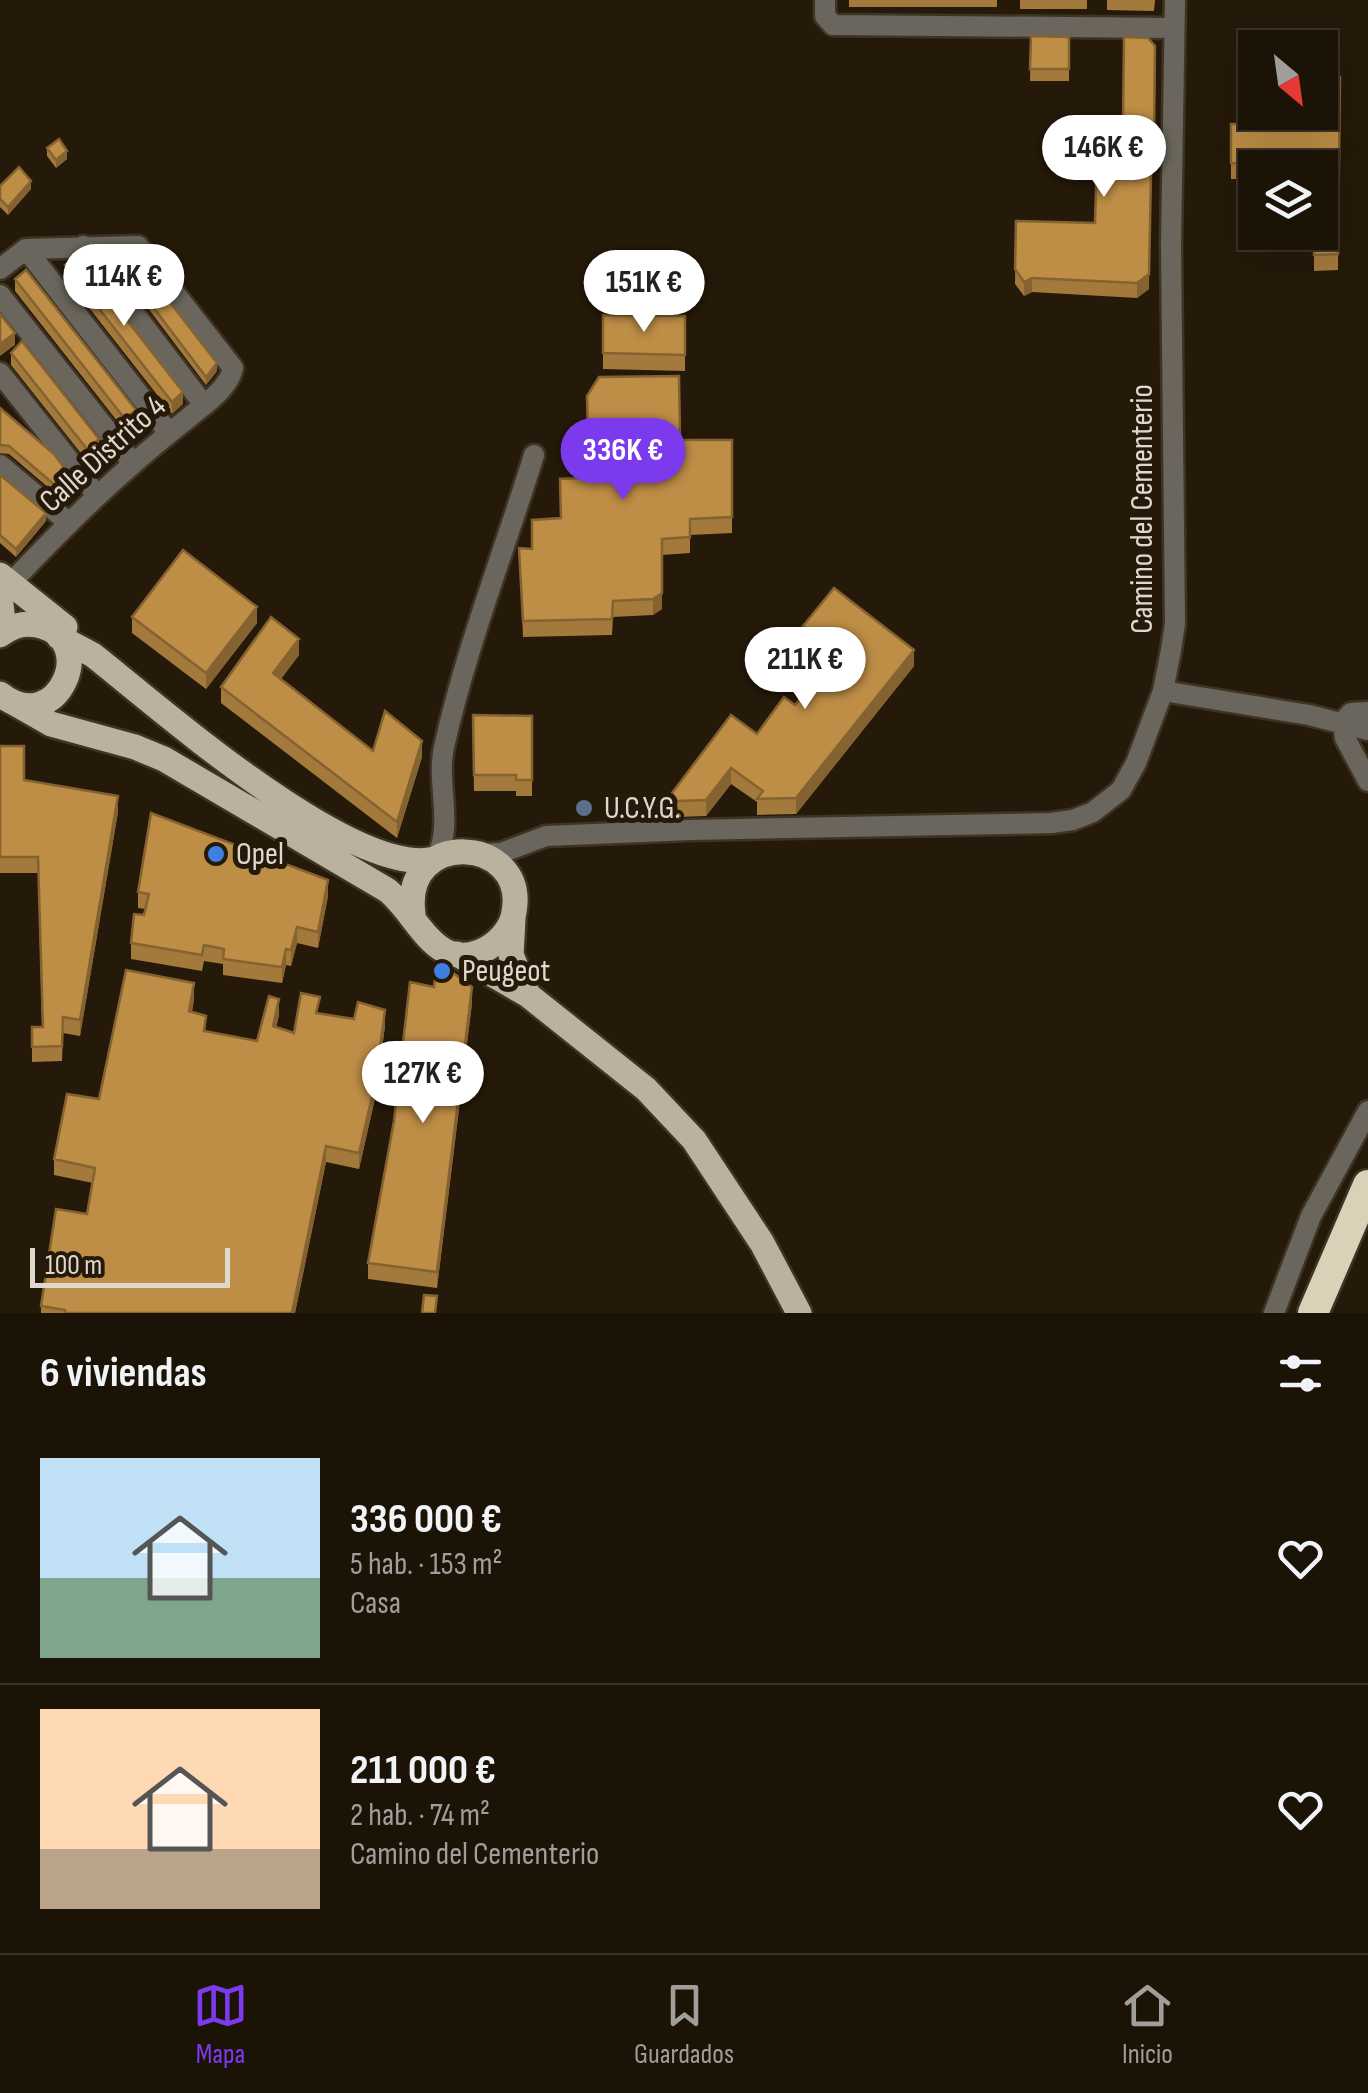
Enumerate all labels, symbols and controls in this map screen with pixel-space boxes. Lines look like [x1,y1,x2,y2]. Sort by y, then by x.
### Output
north arrow [1238,30,1338,130]
map controls [1238,30,1338,250]
pin: 146K € [1023,115,1185,200]
text: 146K € [1064,128,1144,167]
button: layers [1238,150,1338,250]
pin: 114K € [43,244,205,329]
pin: 151K € [563,250,725,335]
text: 114K € [85,257,163,296]
text: 151K € [606,263,682,302]
street label: Camino del Cementerio [1123,384,1162,634]
street label: Calle Distrito 4 [32,387,174,521]
pin: 336K € [542,418,704,503]
text: 336K € [583,431,663,470]
pin: 211K € [724,627,886,712]
text: 211K € [767,640,843,679]
place label: U.C.Y.G. [604,789,681,828]
marker: U.C.Y.G. [573,797,595,819]
place label: Opel [236,835,284,874]
marker: Opel [205,843,227,865]
place label: Peugeot [462,952,550,991]
marker: Peugeot [431,960,453,982]
pin: 127K € [342,1041,504,1126]
text: 127K € [384,1054,462,1093]
scale bar [30,1243,230,1288]
text: 100 m [45,1249,102,1282]
icon: filters [1273,1346,1328,1401]
text: 6 viviendas [40,1348,207,1399]
text: 336 000 € [350,1494,502,1545]
icon: home [120,1498,240,1618]
icon: heart [1273,1531,1328,1586]
text: 5 hab. · 153 m² [350,1545,503,1584]
text: Casa [350,1584,401,1623]
text: 211 000 € [350,1745,496,1796]
icon: home [120,1749,240,1869]
icon: heart [1273,1782,1328,1837]
text: 2 hab. · 74 m² [350,1796,490,1835]
text: Camino del Cementerio [350,1835,599,1874]
tab: Mapa [193,1978,248,2071]
tab: Guardados [634,1978,734,2071]
tab: Inicio [1120,1978,1175,2071]

